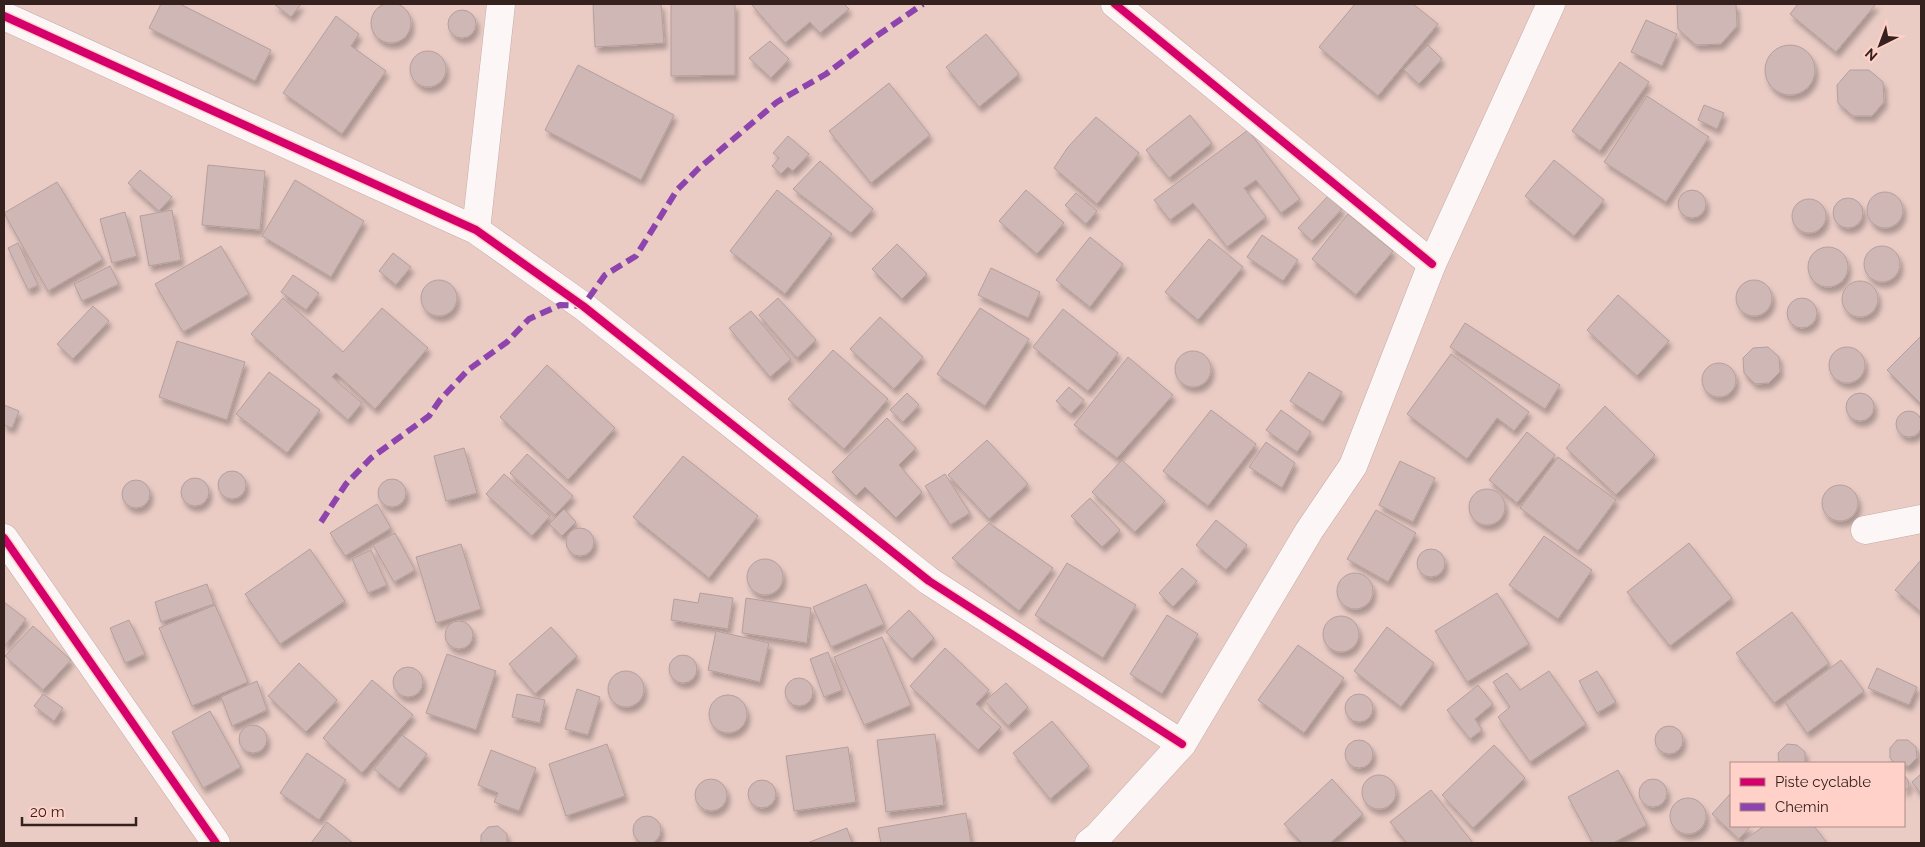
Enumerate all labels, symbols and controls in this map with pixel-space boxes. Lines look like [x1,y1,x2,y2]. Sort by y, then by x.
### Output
north arrow [1855,20,1905,70]
text: N [1862,45,1881,64]
legend [1730,762,1905,827]
text: Piste cyclable [1775,773,1871,791]
scale bar [22,794,136,826]
text: Chemin [1775,798,1829,816]
text: 20 m [30,803,65,821]

